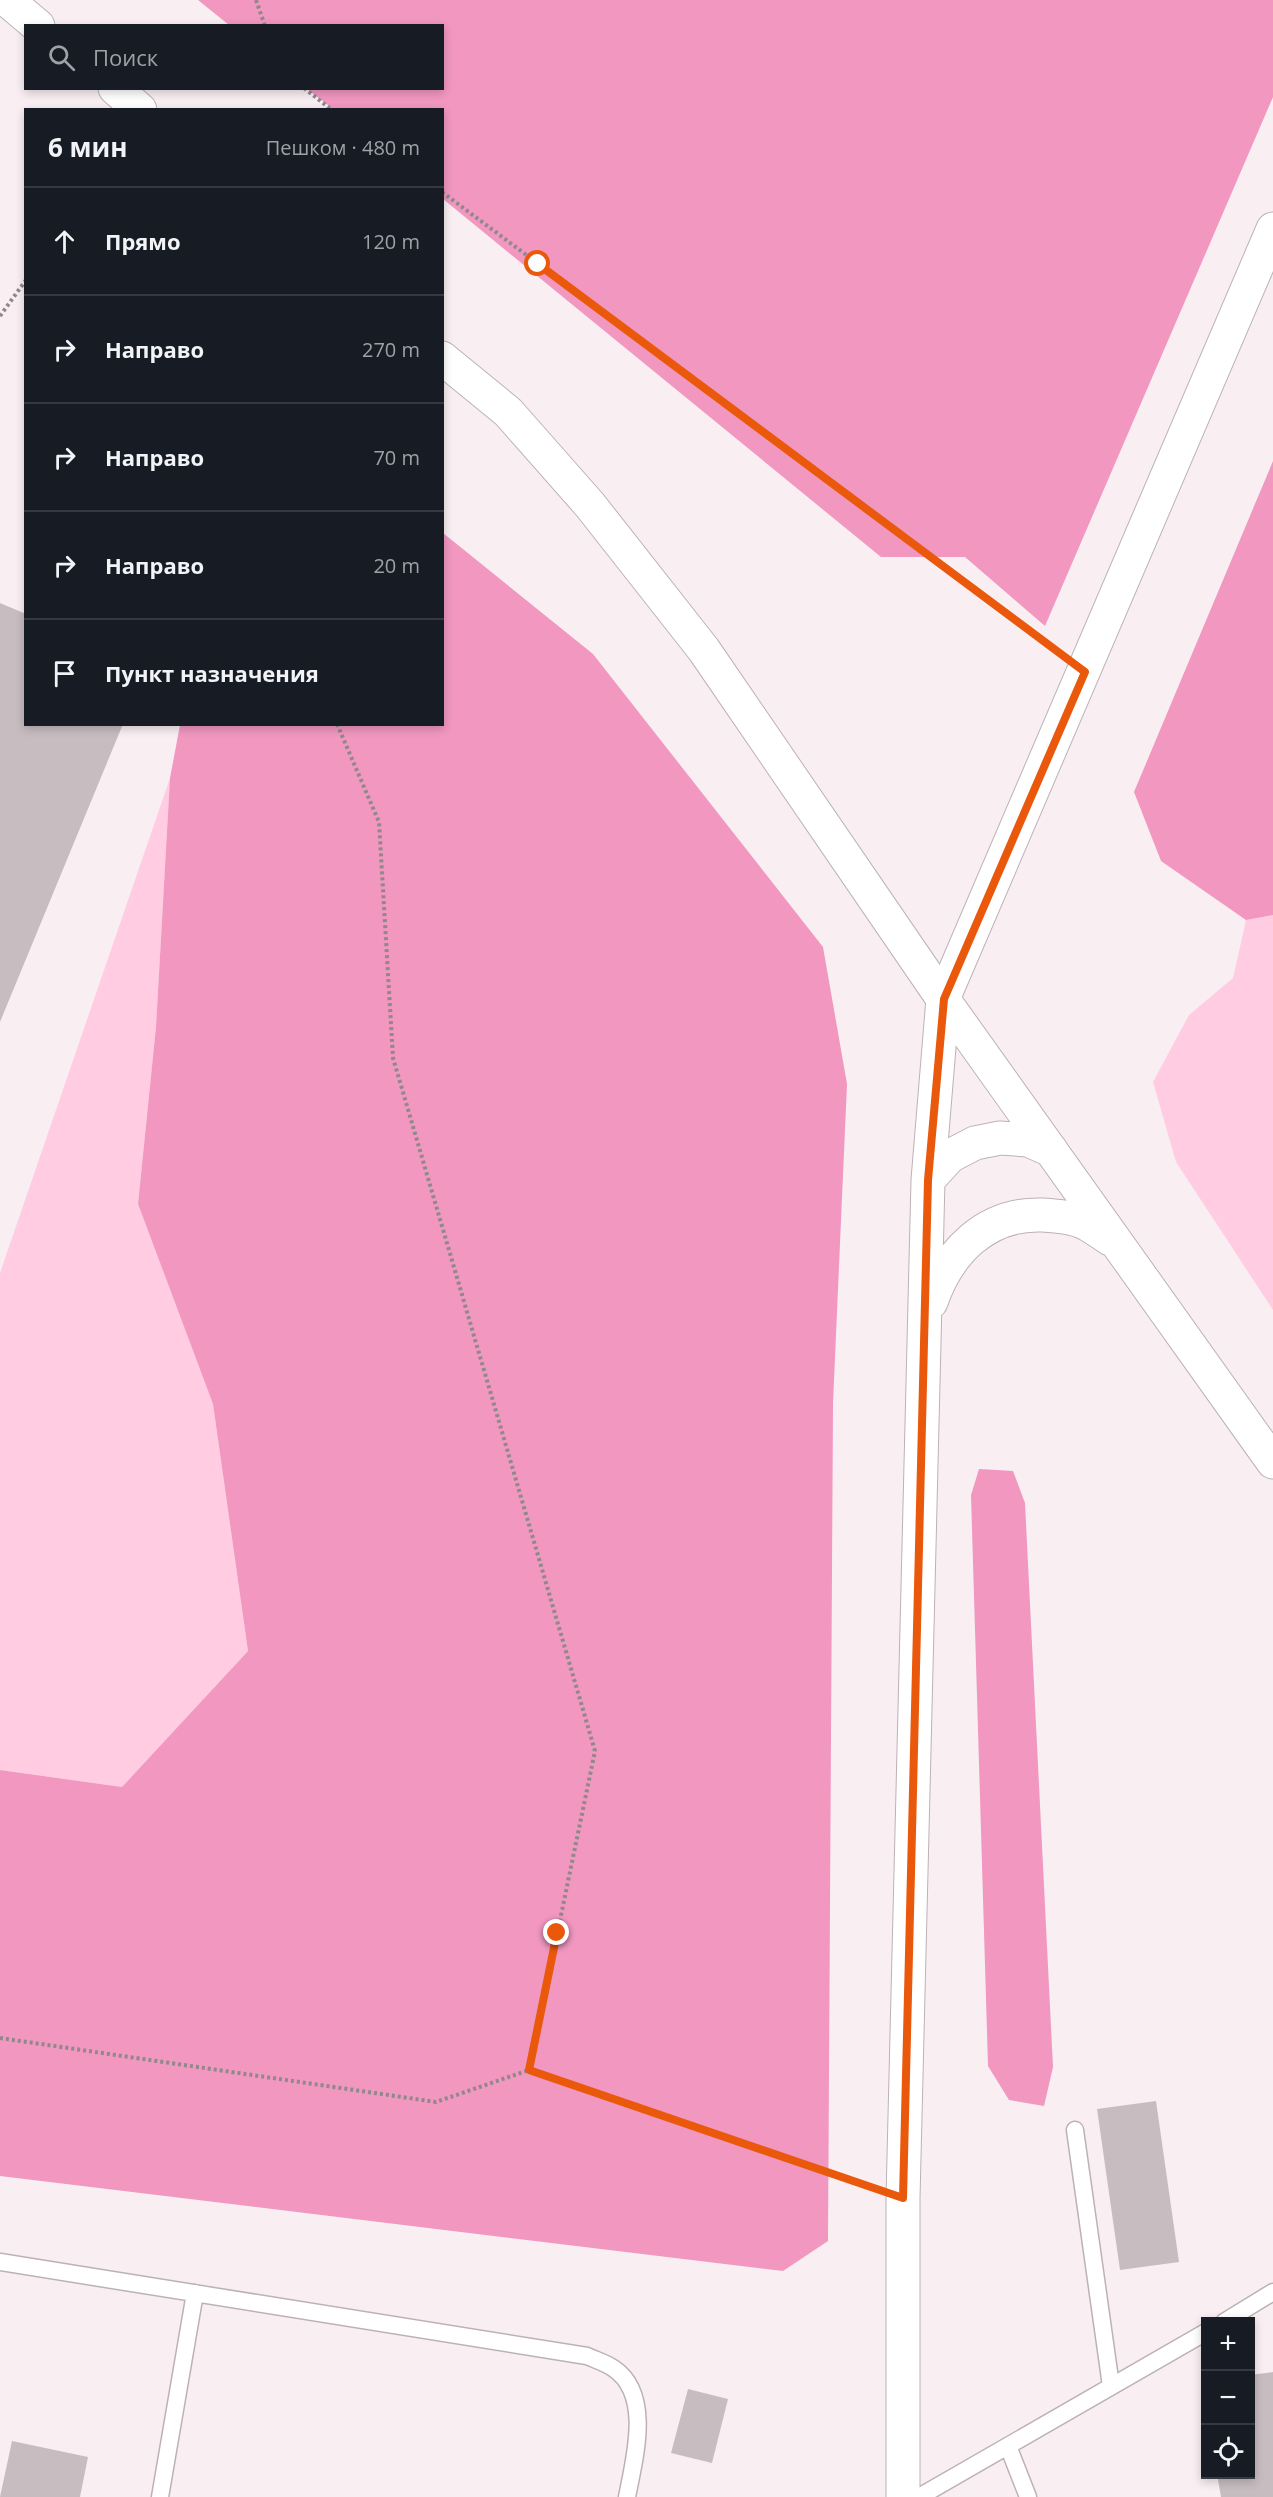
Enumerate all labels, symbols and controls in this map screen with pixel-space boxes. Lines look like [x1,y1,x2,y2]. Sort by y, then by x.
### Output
search box [24,24,444,90]
icon: search [45,41,78,74]
text: Поиск [93,42,158,72]
text: 6 мин [48,129,128,165]
text: Пешком · 480 m [266,134,420,161]
icon: ahead [48,225,81,258]
text: Прямо [105,226,181,256]
text: 120 m [362,228,420,255]
route start [524,250,550,276]
icon: right [48,333,81,366]
text: Направо [105,334,204,364]
text: 270 m [362,336,420,363]
icon: right [48,441,81,474]
text: Направо [105,442,204,472]
text: 70 m [373,444,420,471]
icon: right [48,549,81,582]
text: Направо [105,550,204,580]
text: 20 m [373,552,420,579]
icon: arrive [48,657,81,690]
text: Пункт назначения [105,658,319,688]
route end [543,1919,569,1945]
map controls [1201,2317,1255,2479]
button: + [1201,2317,1255,2371]
button: − [1201,2371,1255,2425]
button: locate [1201,2425,1255,2479]

